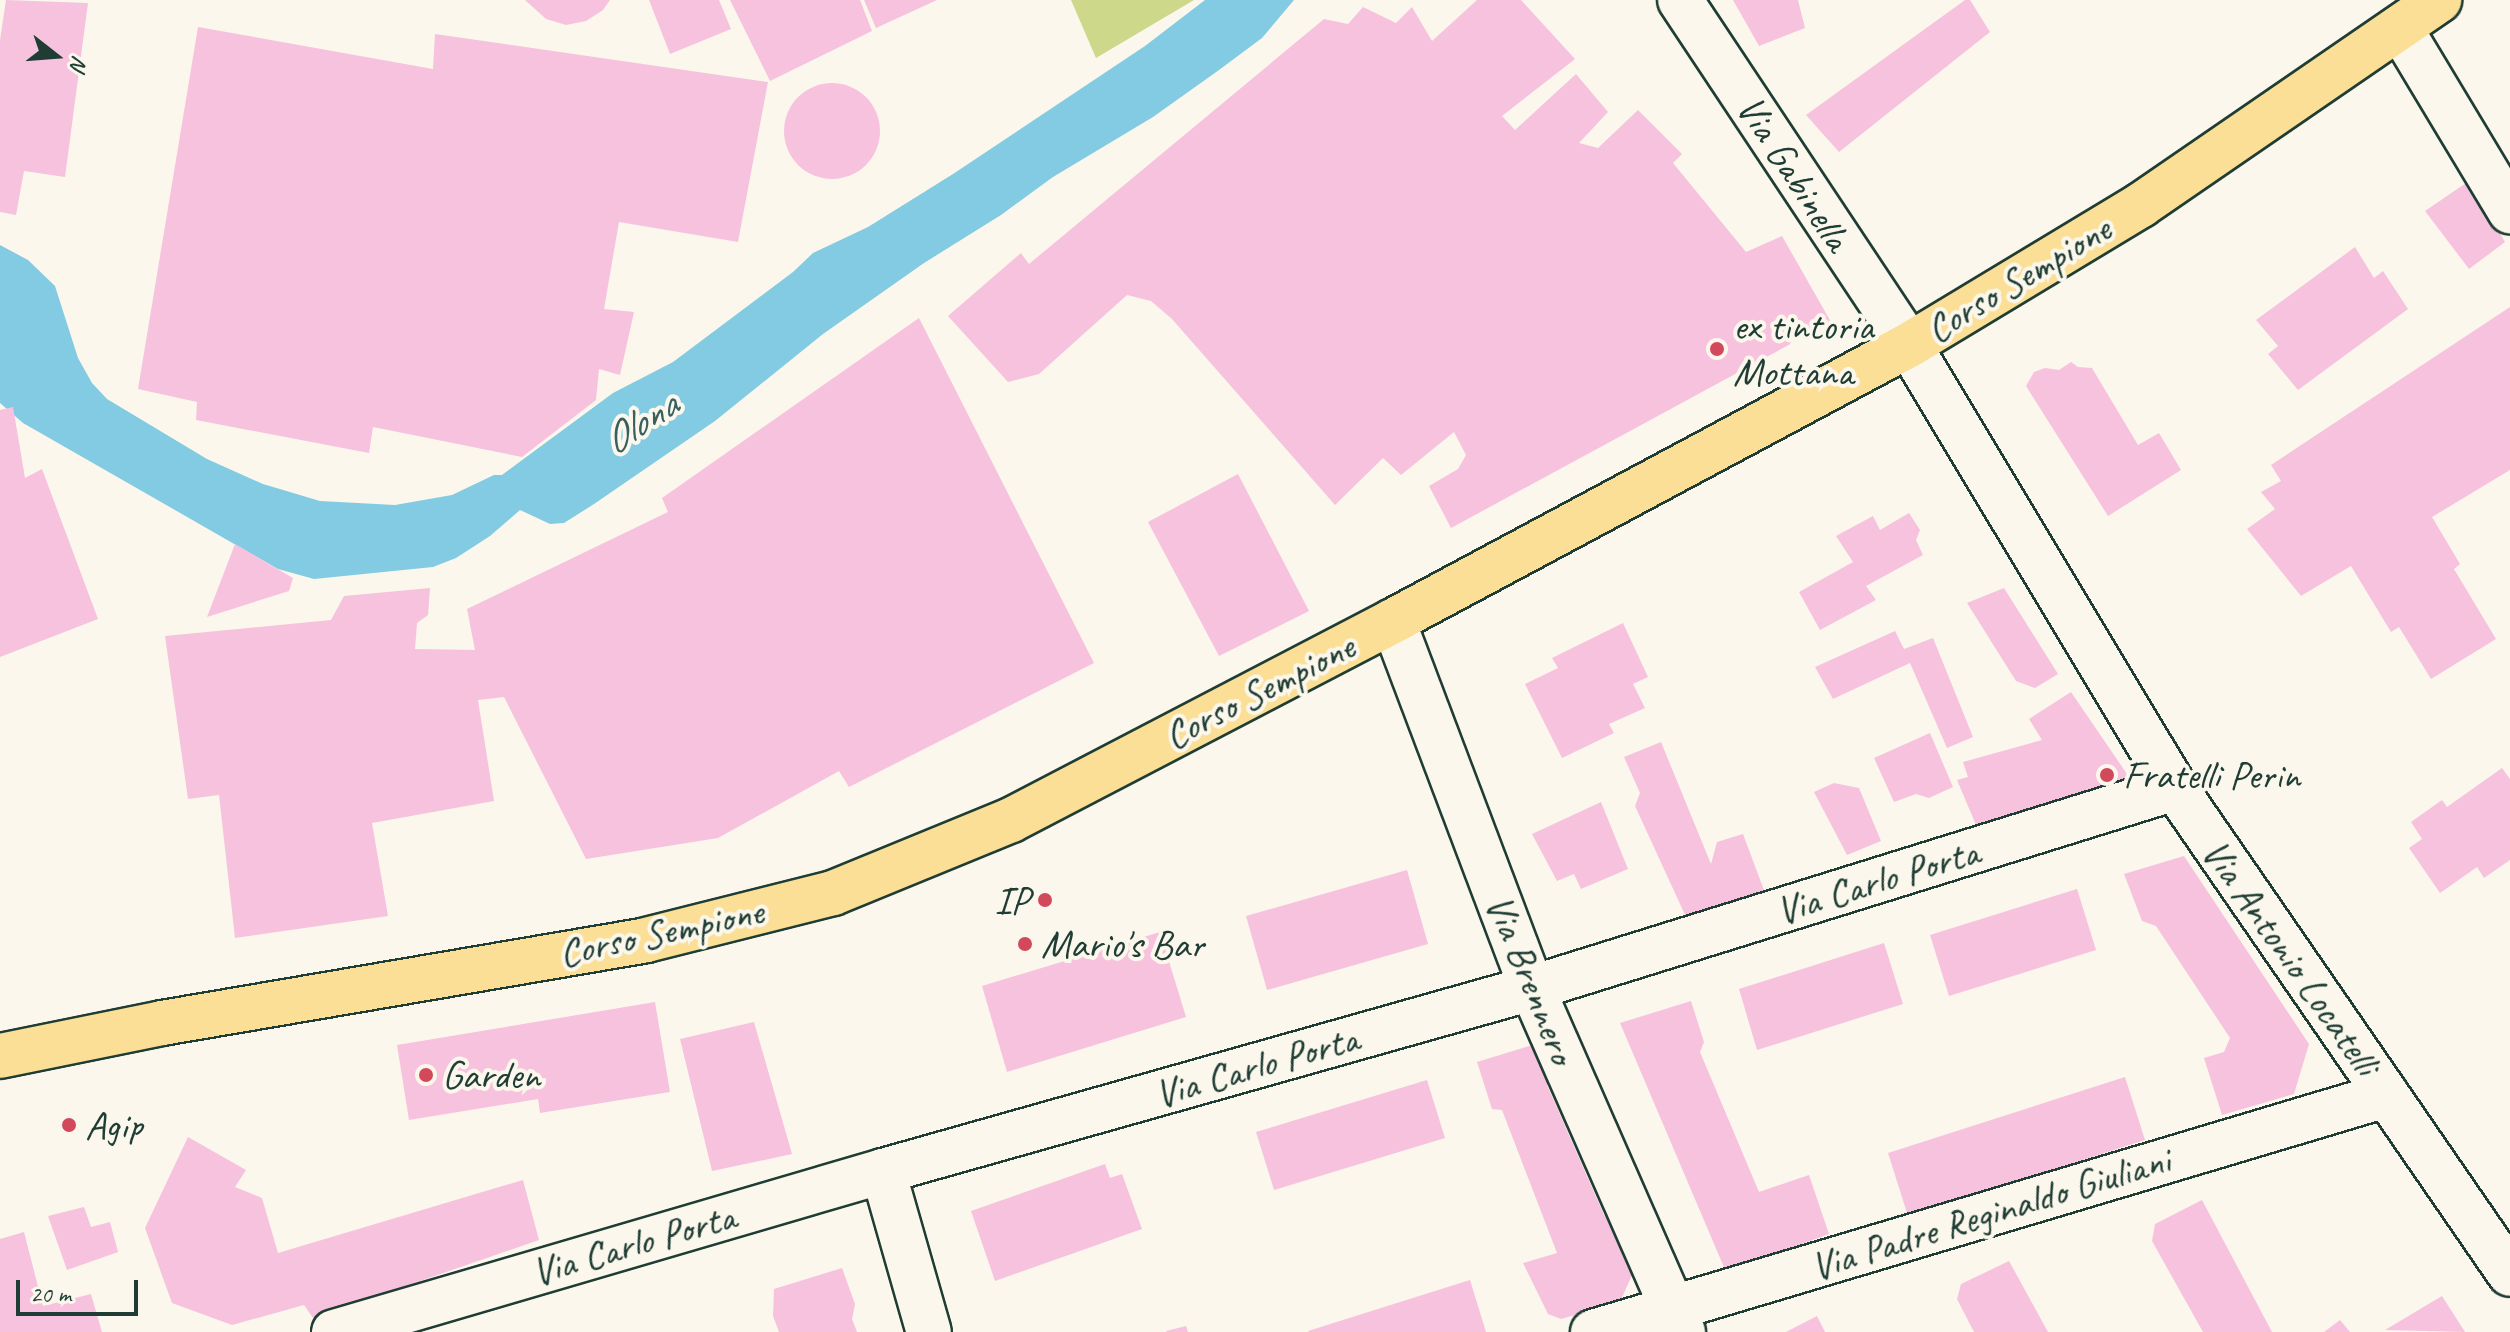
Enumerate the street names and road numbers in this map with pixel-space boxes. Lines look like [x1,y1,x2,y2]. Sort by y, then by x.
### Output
street label: Via Gabinella [1726,86,1862,260]
street label: Corso Sempione [1917,205,2119,353]
street label: Corso Sempione [1156,623,1362,759]
street label: Via Carlo Porta [1770,827,1984,935]
street label: Via Antonio Locatelli [2192,830,2390,1084]
street label: Corso Sempione [555,887,767,977]
street label: Via Brennero [1475,887,1587,1071]
street label: Via Carlo Porta [1149,1014,1363,1118]
street label: Via Padre Reginaldo Giuliani [1803,1135,2177,1291]
street label: Via Carlo Porta [526,1192,740,1296]

